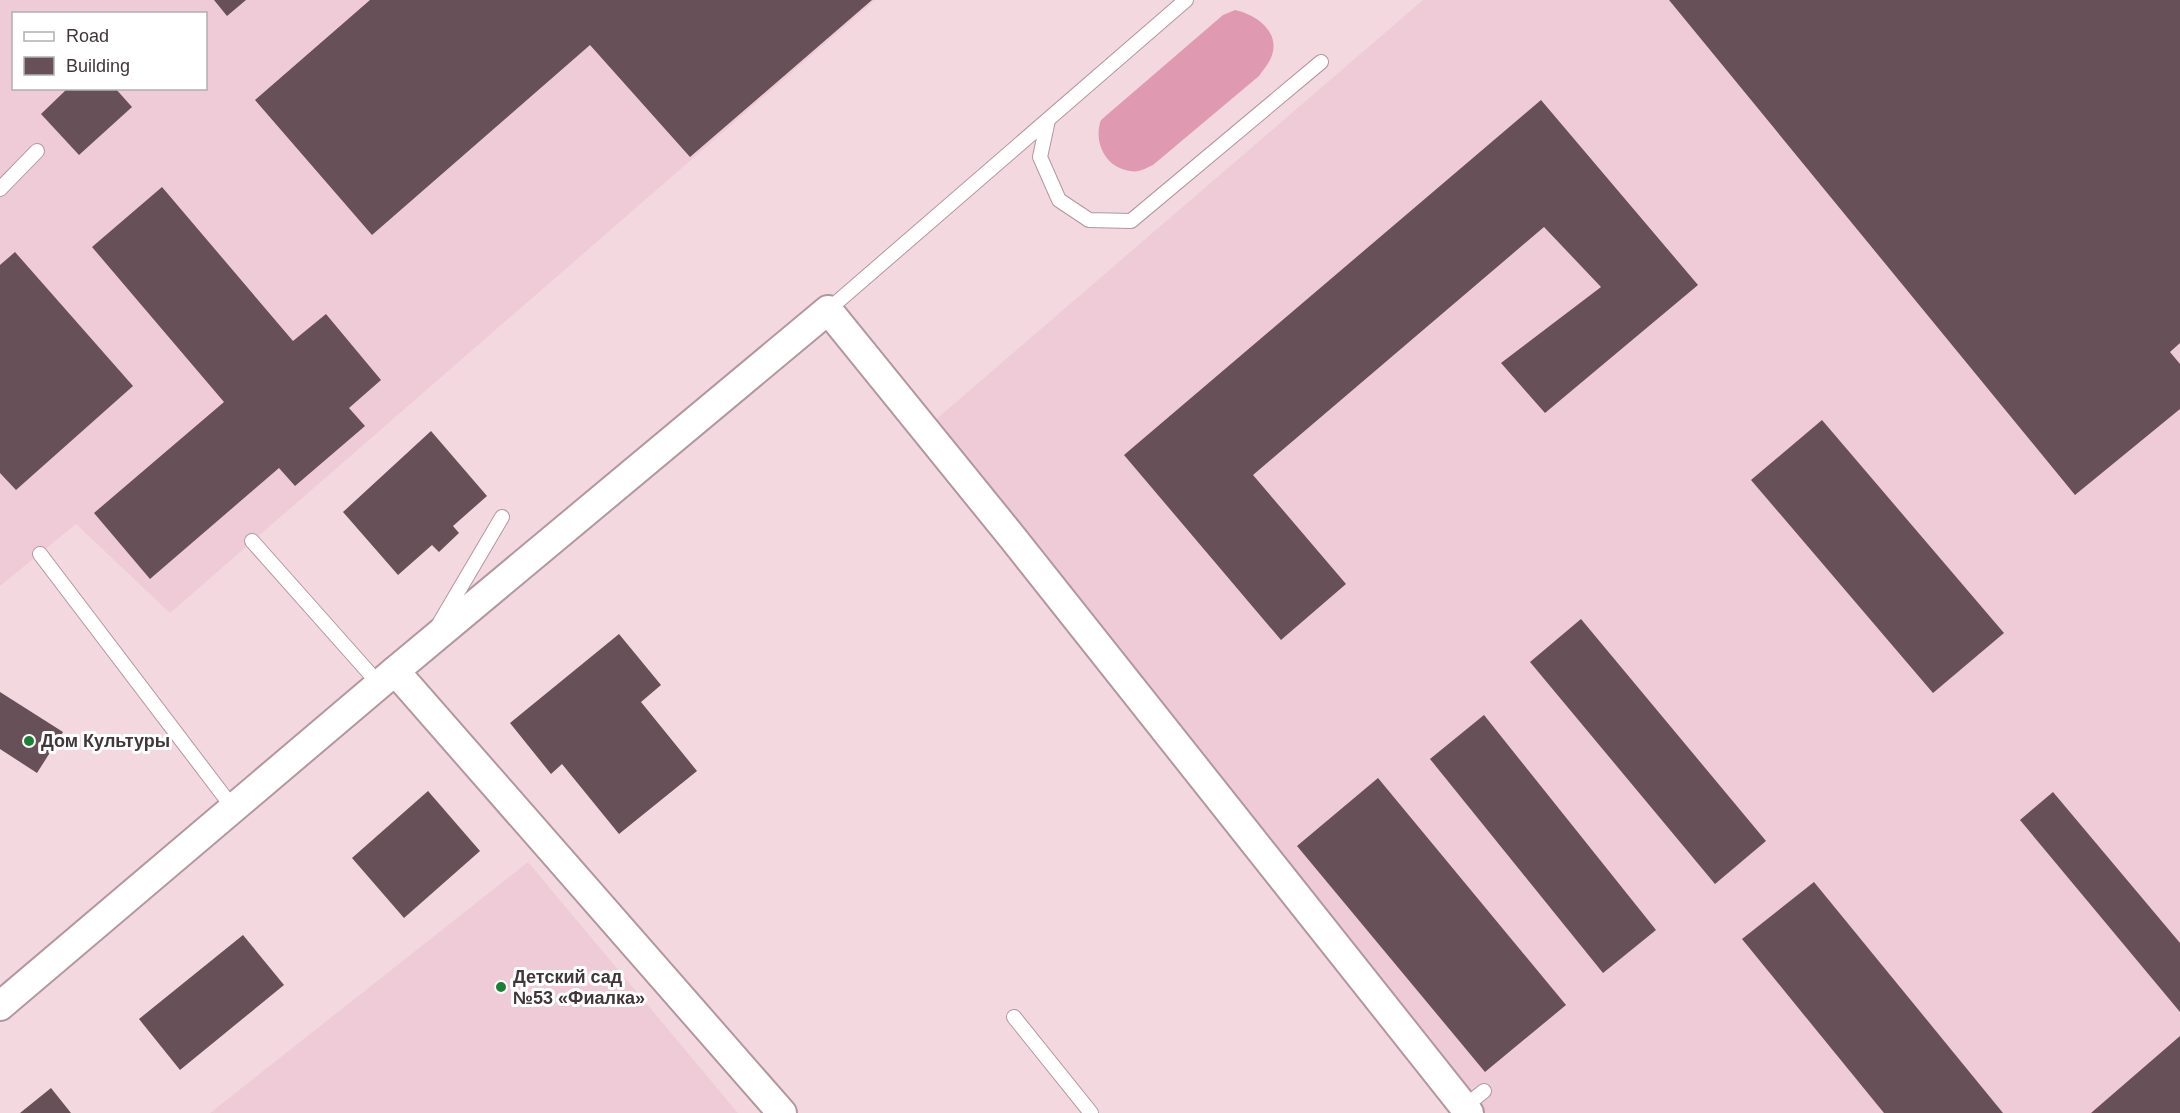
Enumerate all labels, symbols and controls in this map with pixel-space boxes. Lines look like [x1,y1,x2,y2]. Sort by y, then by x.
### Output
legend [12,12,207,90]
text: Road [66,26,109,46]
text: Building [66,56,130,76]
place label: Дом Культуры [41,731,170,751]
marker: Дом Культуры [22,734,36,748]
place label: Детский сад №53 «Фиалка» [513,967,645,1008]
marker: Детский сад №53 «Фиалка» [494,980,508,994]

